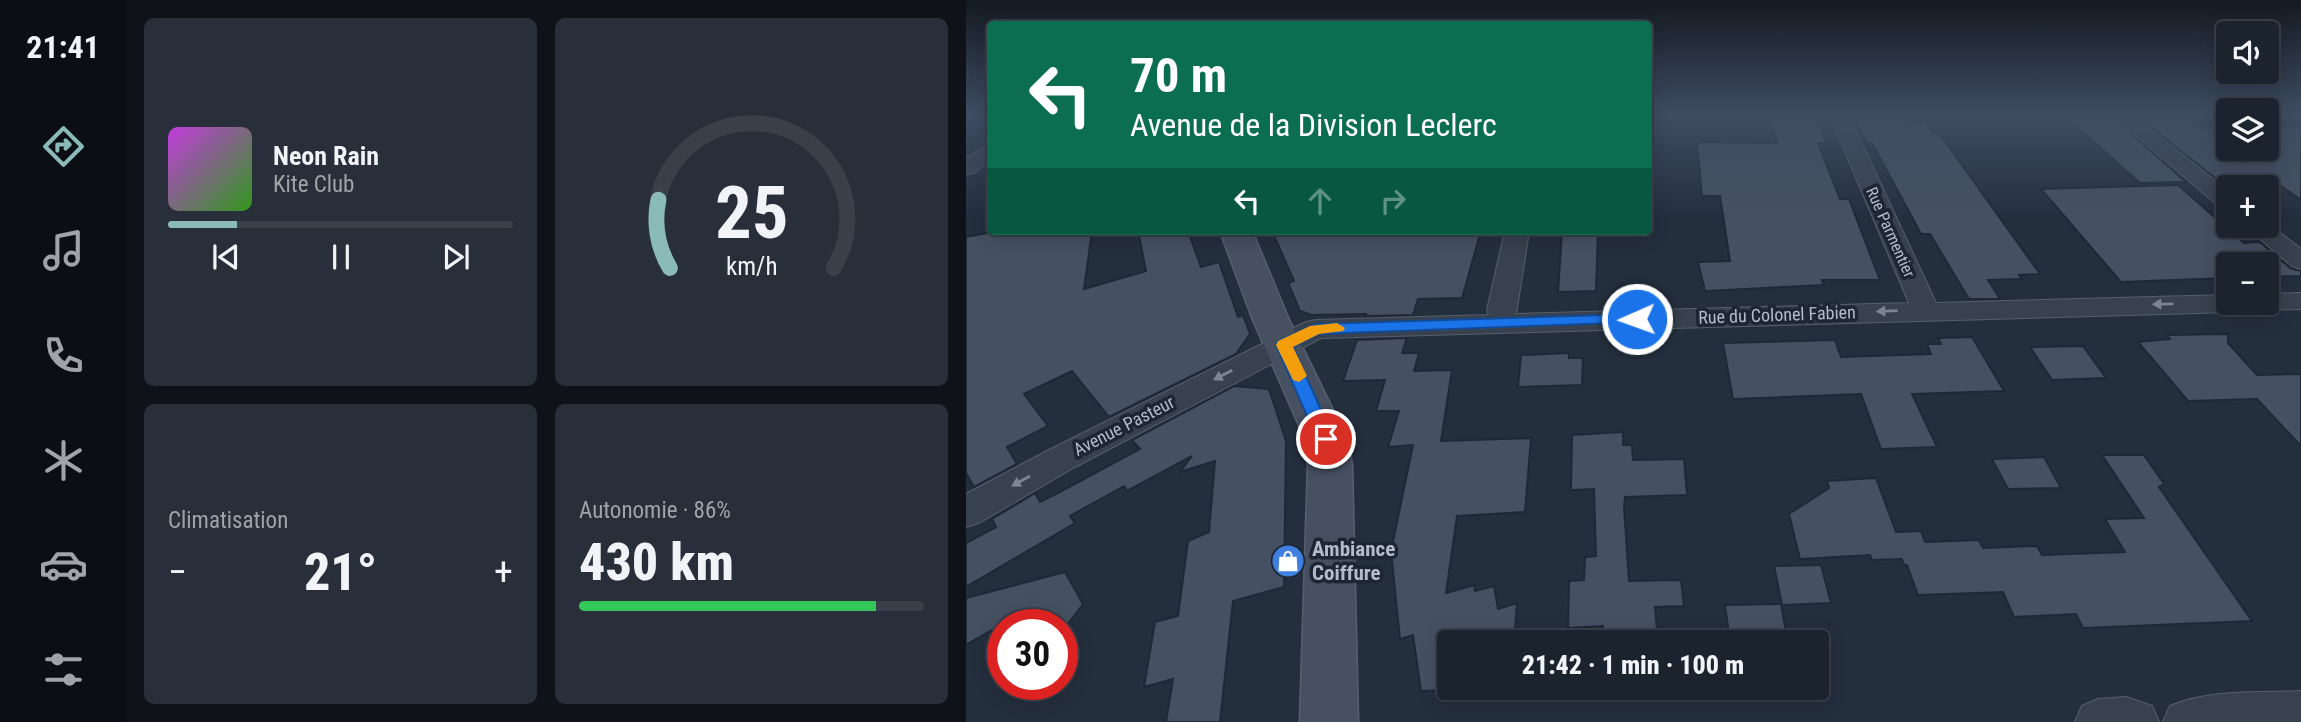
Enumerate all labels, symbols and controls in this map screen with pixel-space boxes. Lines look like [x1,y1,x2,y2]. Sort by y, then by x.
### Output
map controls [2216,21,2279,315]
button: sound [2216,21,2279,84]
text: 21:41 [26,28,100,66]
text: 70 m [1130,47,1227,104]
icon: left [1015,49,1106,140]
button: layers [2216,98,2279,161]
text: Avenue de la Division Leclerc [1130,106,1497,144]
icon: directions [39,122,88,171]
text: Neon Rain [273,141,379,171]
text: 25 [715,170,788,256]
text: Kite Club [273,171,354,198]
button: + [2216,175,2279,238]
icon: left [1228,182,1266,220]
icon: ahead [1301,182,1339,220]
icon: right [1374,182,1412,220]
street label: Rue Parmentier [1862,184,1919,280]
icon: music [39,226,88,275]
icon: previous [207,238,245,276]
icon: pause [322,238,360,276]
icon: next [437,238,475,276]
text: km/h [726,252,777,281]
button: − [2216,252,2279,315]
position arrow [1600,282,1674,356]
one-way arrow [2152,299,2174,310]
street label: Rue du Colonel Fabien [1698,301,1856,328]
one-way arrow [1876,306,1898,317]
icon: phone [39,331,88,380]
one-way arrow [1213,369,1233,381]
street label: Avenue Pasteur [1070,391,1178,460]
pin [1296,409,1356,469]
icon: arrive [1307,420,1345,458]
icon: climate [39,436,88,485]
one-way arrow [1012,475,1031,487]
text: Autonomie · 86% [579,497,731,524]
text: Climatisation [168,507,288,534]
text: 430 km [579,532,734,593]
place label: Ambiance Coiffure [1312,537,1395,585]
icon: car [39,540,88,589]
text: 21° [304,542,377,603]
shop icon: Ambiance Coiffure [1269,542,1307,580]
text: − [168,550,187,594]
text: + [494,550,513,594]
speed limit sign: 30 [987,609,1078,700]
icon: filters [39,645,88,694]
text: 21:42 · 1 min · 100 m [1522,650,1744,680]

